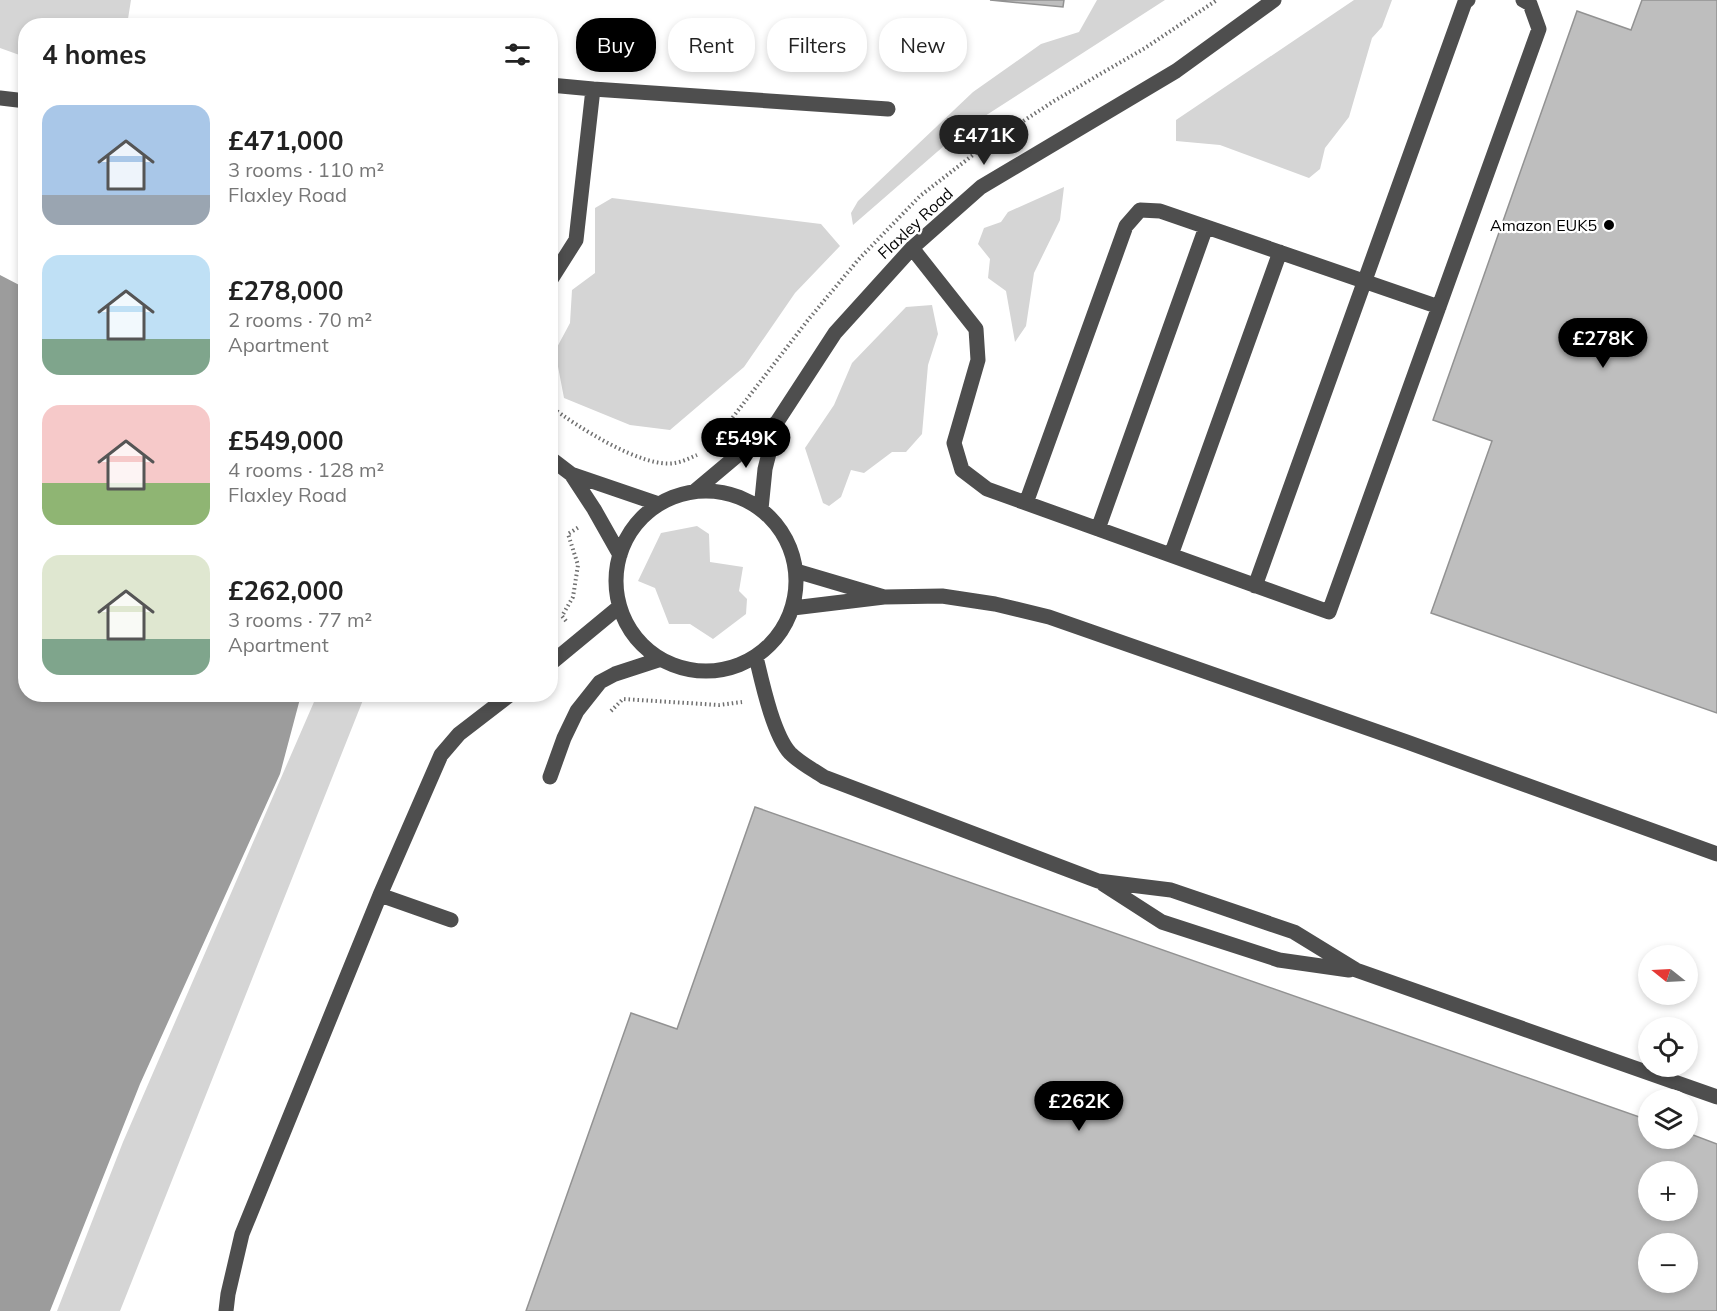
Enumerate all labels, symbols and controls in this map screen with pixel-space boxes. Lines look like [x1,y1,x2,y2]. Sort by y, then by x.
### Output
chip: Buy [576,18,656,72]
chip: Rent [668,18,755,72]
chip: Filters [767,18,867,72]
chip: New [879,18,967,72]
text: 4 homes [42,38,146,71]
icon: filters [501,38,534,71]
pin: £471K [942,115,1026,166]
text: £471K [953,122,1015,147]
text: £471,000 [228,124,344,157]
icon: home [90,129,162,201]
text: 3 rooms · 110 m² [228,157,384,182]
text: Flaxley Road [228,182,347,207]
street label: Flaxley Road [873,183,957,263]
place label: Amazon EUK5 [1490,215,1597,235]
marker: Amazon EUK5 [1602,218,1616,232]
text: £278,000 [228,274,344,307]
icon: home [90,279,162,351]
text: 2 rooms · 70 m² [228,307,372,332]
pin: £278K [1561,318,1645,369]
text: £278K [1572,325,1634,350]
text: Apartment [228,332,329,357]
pin: £549K [704,418,788,469]
text: £549,000 [228,424,344,457]
text: £549K [715,425,777,450]
icon: home [90,429,162,501]
text: 4 rooms · 128 m² [228,457,384,482]
text: Flaxley Road [228,482,347,507]
text: £262,000 [228,574,344,607]
icon: home [90,579,162,651]
text: 3 rooms · 77 m² [228,607,372,632]
text: Apartment [228,632,329,657]
north arrow [1638,945,1698,1005]
map controls [1638,945,1698,1293]
button: locate [1638,1017,1698,1077]
pin: £262K [1037,1081,1121,1132]
text: £262K [1048,1088,1110,1113]
button: layers [1638,1089,1698,1149]
button: + [1638,1161,1698,1221]
button: − [1638,1233,1698,1293]

